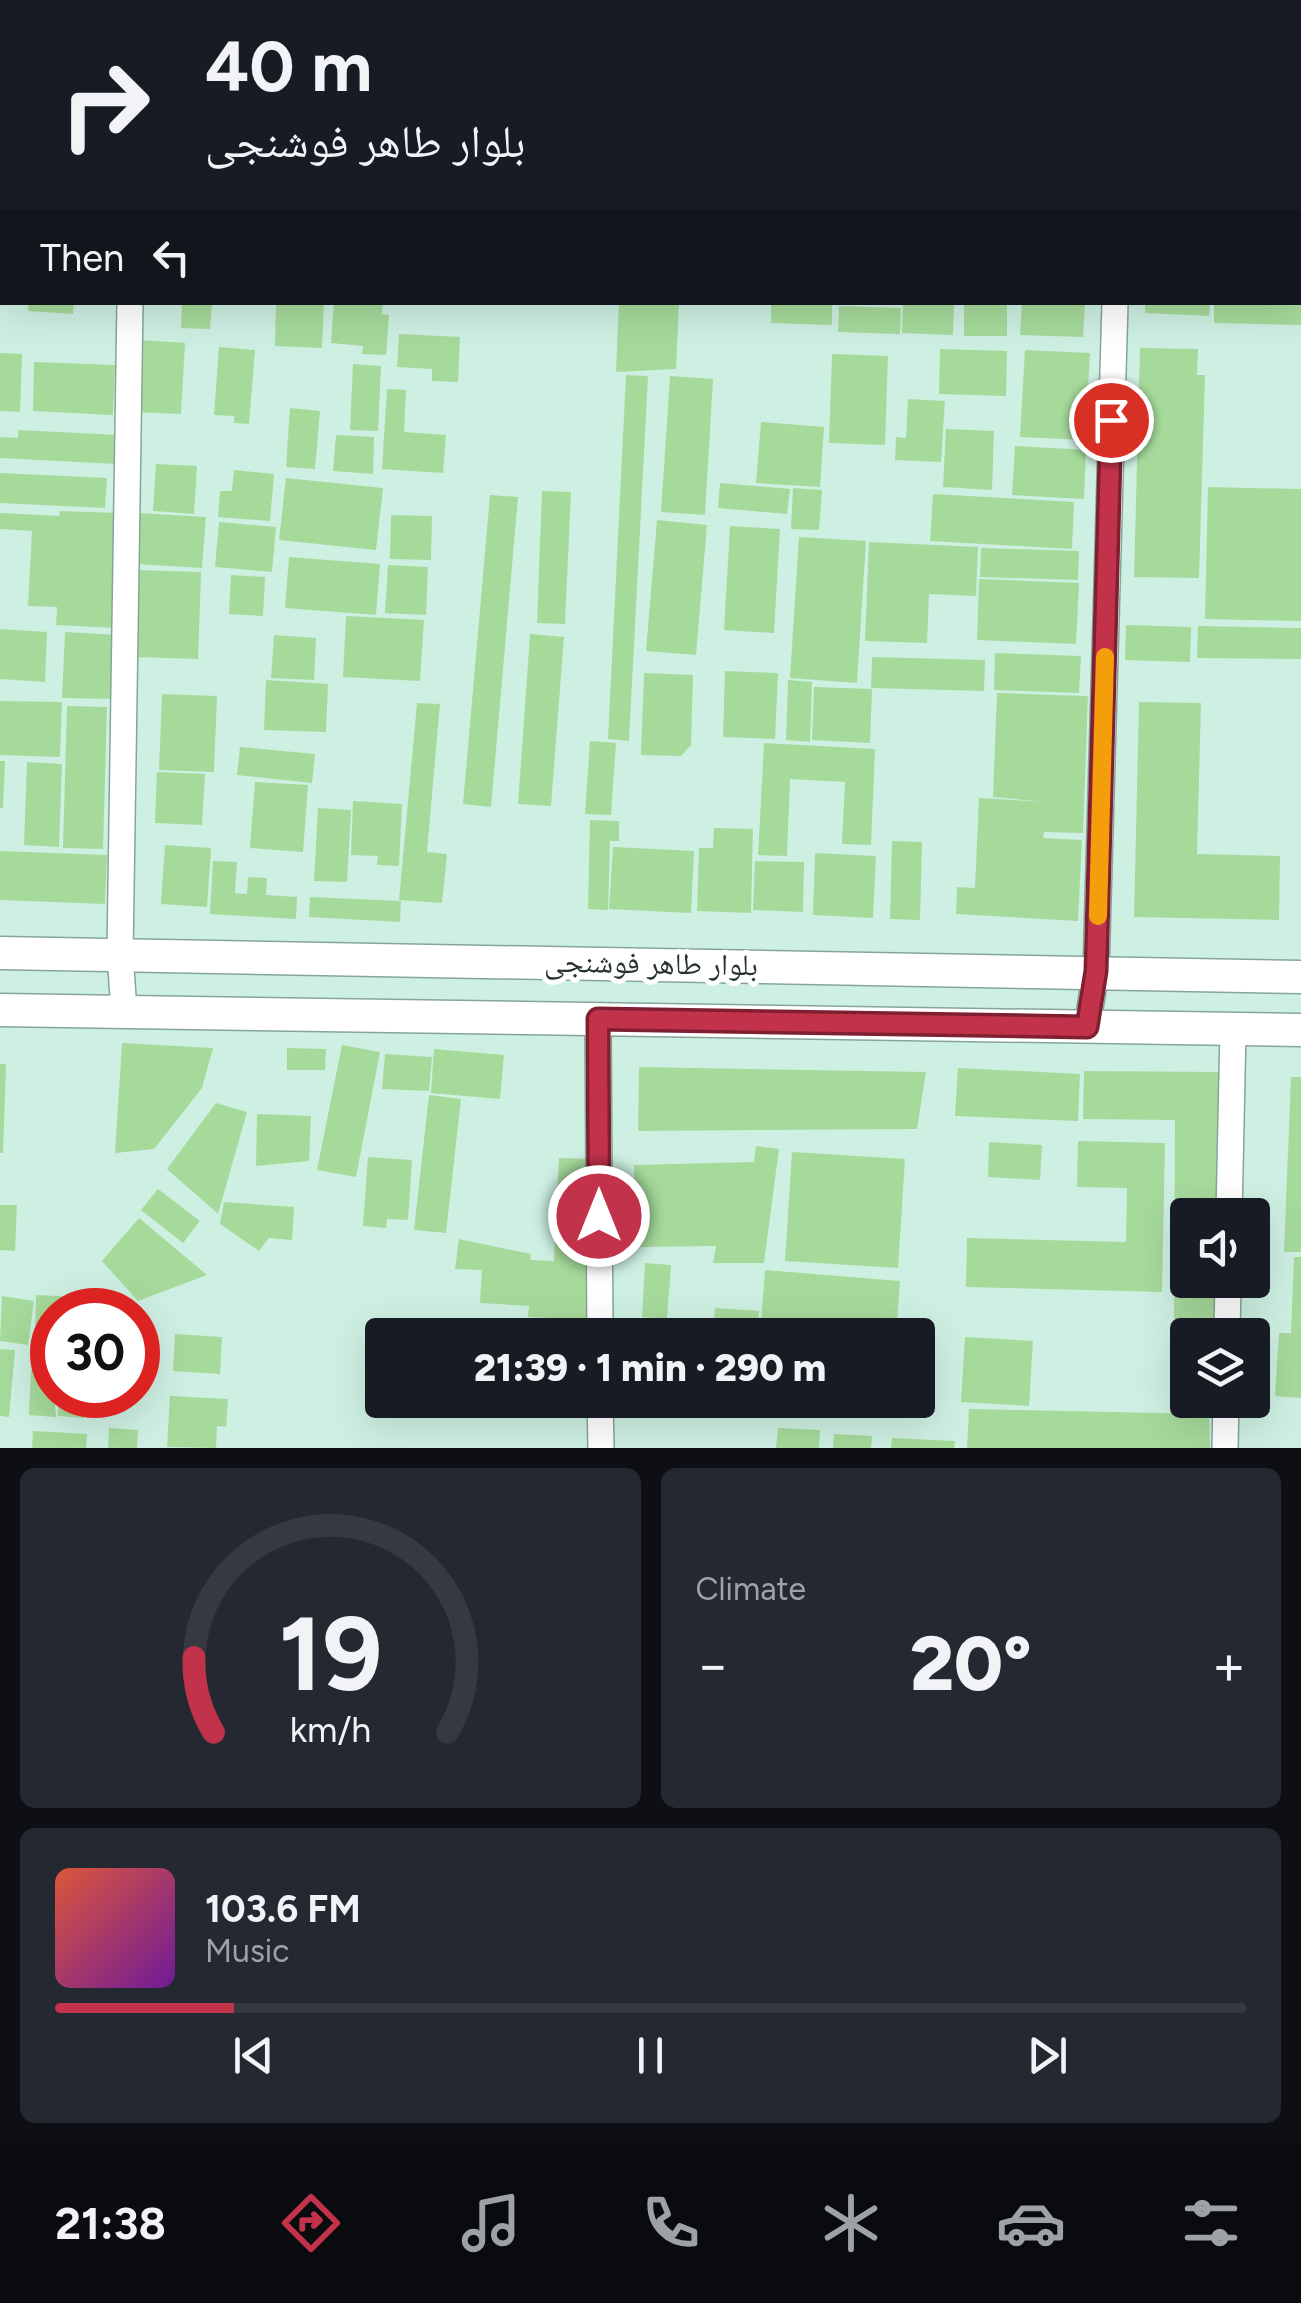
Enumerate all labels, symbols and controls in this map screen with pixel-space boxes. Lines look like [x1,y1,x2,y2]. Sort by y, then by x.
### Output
text: 40 m [205,24,372,109]
icon: right [40,40,170,170]
text: بلوار طاهر فوشنجی [205,114,526,168]
icon: left [144,230,199,285]
text: Then [40,235,124,281]
pin [1069,378,1154,463]
icon: arrive [1084,393,1139,448]
street label: بلوار طاهر فوشنجی [544,943,758,983]
position arrow [547,1164,651,1268]
map controls [1170,1198,1270,1418]
button: sound [1170,1198,1270,1298]
speed limit sign: 30 [30,1288,160,1418]
button: layers [1170,1318,1270,1418]
text: 21:39 · 1 min · 290 m [474,1345,826,1391]
text: Climate [696,1570,806,1608]
text: 19 [278,1591,382,1716]
text: 20° [910,1619,1032,1709]
text: − [696,1632,730,1698]
text: + [1212,1632,1246,1698]
text: km/h [289,1708,371,1751]
text: 103.6 FM [205,1886,361,1932]
text: Music [205,1932,290,1970]
icon: previous [226,2028,281,2083]
icon: pause [623,2028,678,2083]
icon: next [1020,2028,1075,2083]
icon: directions [276,2188,346,2258]
icon: music [456,2188,526,2258]
icon: phone [636,2188,706,2258]
icon: climate [816,2188,886,2258]
icon: car [996,2188,1066,2258]
icon: filters [1176,2188,1246,2258]
text: 21:38 [55,2196,166,2250]

